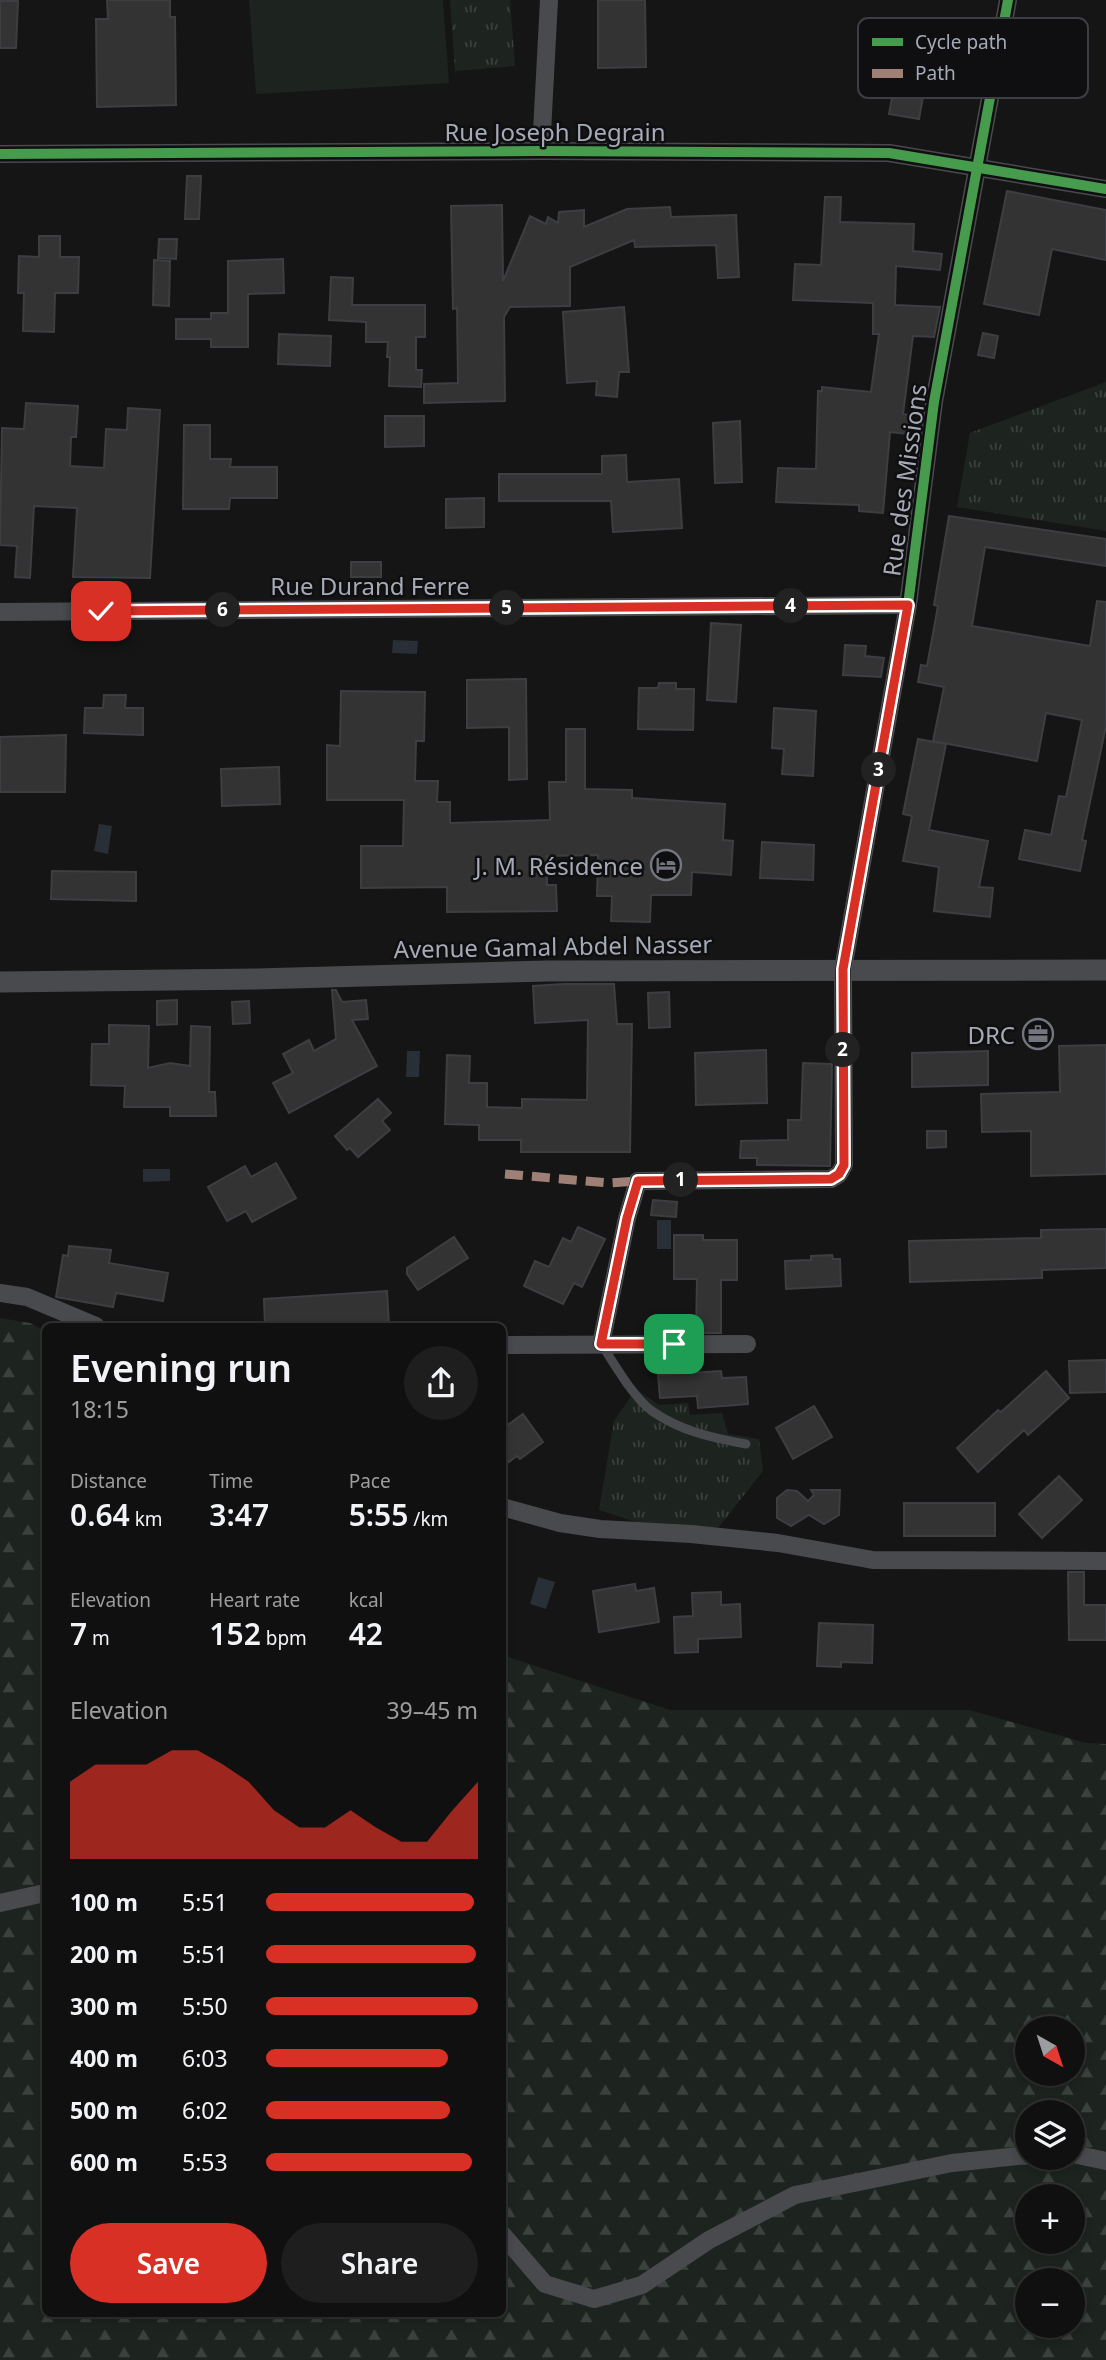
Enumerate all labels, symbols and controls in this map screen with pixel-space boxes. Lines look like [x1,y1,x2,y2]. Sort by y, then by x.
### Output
legend [858,18,1088,98]
text: Cycle path [915,29,1007,55]
text: Path [915,60,956,86]
street label: Rue Joseph Degrain [444,115,666,148]
street label: Rue des Missions [874,382,934,578]
street label: Rue Durand Ferre [270,569,470,602]
pin [71,581,131,641]
pin: 4 [774,588,808,624]
pin: 5 [490,590,524,626]
icon: check [82,592,120,630]
pin: 6 [206,592,241,628]
text: 4 [785,592,796,618]
text: 5 [501,594,512,620]
text: 6 [217,596,228,622]
pin: 3 [862,752,896,788]
text: 3 [873,756,884,782]
hotel icon: J. M. Résidence [649,848,683,882]
place label: J. M. Résidence [473,849,643,882]
street label: Avenue Gamal Abdel Nasser [393,927,713,965]
office icon: DRC [1021,1017,1055,1051]
place label: DRC [967,1018,1015,1051]
pin: 2 [826,1032,860,1068]
text: 2 [837,1036,848,1062]
pin: 1 [664,1162,698,1198]
text: 1 [675,1166,686,1192]
pin [644,1314,704,1374]
icon: arrive [655,1325,693,1363]
text: Evening run [70,1341,292,1393]
button: share [404,1346,478,1420]
text: 18:15 [70,1393,129,1425]
text: Distance [70,1468,147,1494]
text: Time [209,1468,253,1494]
text: Pace [349,1468,391,1494]
text: 0.64 [70,1494,130,1535]
text: 3:47 [209,1494,269,1535]
text: 5:55 [349,1494,408,1535]
text: km [130,1506,163,1532]
text: /km [408,1506,448,1532]
text: Elevation [70,1587,151,1613]
text: Heart rate [209,1587,300,1613]
text: kcal [349,1587,383,1613]
text: 7 [70,1613,87,1654]
text: 152 [209,1613,261,1654]
text: 42 [349,1613,383,1654]
text: m [87,1625,110,1651]
text: bpm [261,1625,307,1651]
text: Elevation [70,1694,168,1726]
text: 39–45 m [386,1694,478,1726]
text: 100 m [70,1886,138,1918]
text: 5:51 [182,1886,228,1918]
text: 200 m [70,1938,138,1970]
text: 5:51 [182,1938,228,1970]
text: 300 m [70,1990,138,2022]
text: 5:50 [182,1990,228,2022]
north arrow [1015,2016,1085,2086]
map controls [1015,2016,1085,2338]
text: 400 m [70,2042,138,2074]
text: 6:03 [182,2042,228,2074]
text: 500 m [70,2094,138,2126]
text: 6:02 [182,2094,228,2126]
button: layers [1015,2100,1085,2170]
text: 600 m [70,2146,138,2178]
text: 5:53 [182,2146,228,2178]
button: + [1015,2184,1085,2254]
button: Save [70,2223,267,2303]
button: Share [281,2223,478,2303]
button: − [1015,2268,1085,2338]

